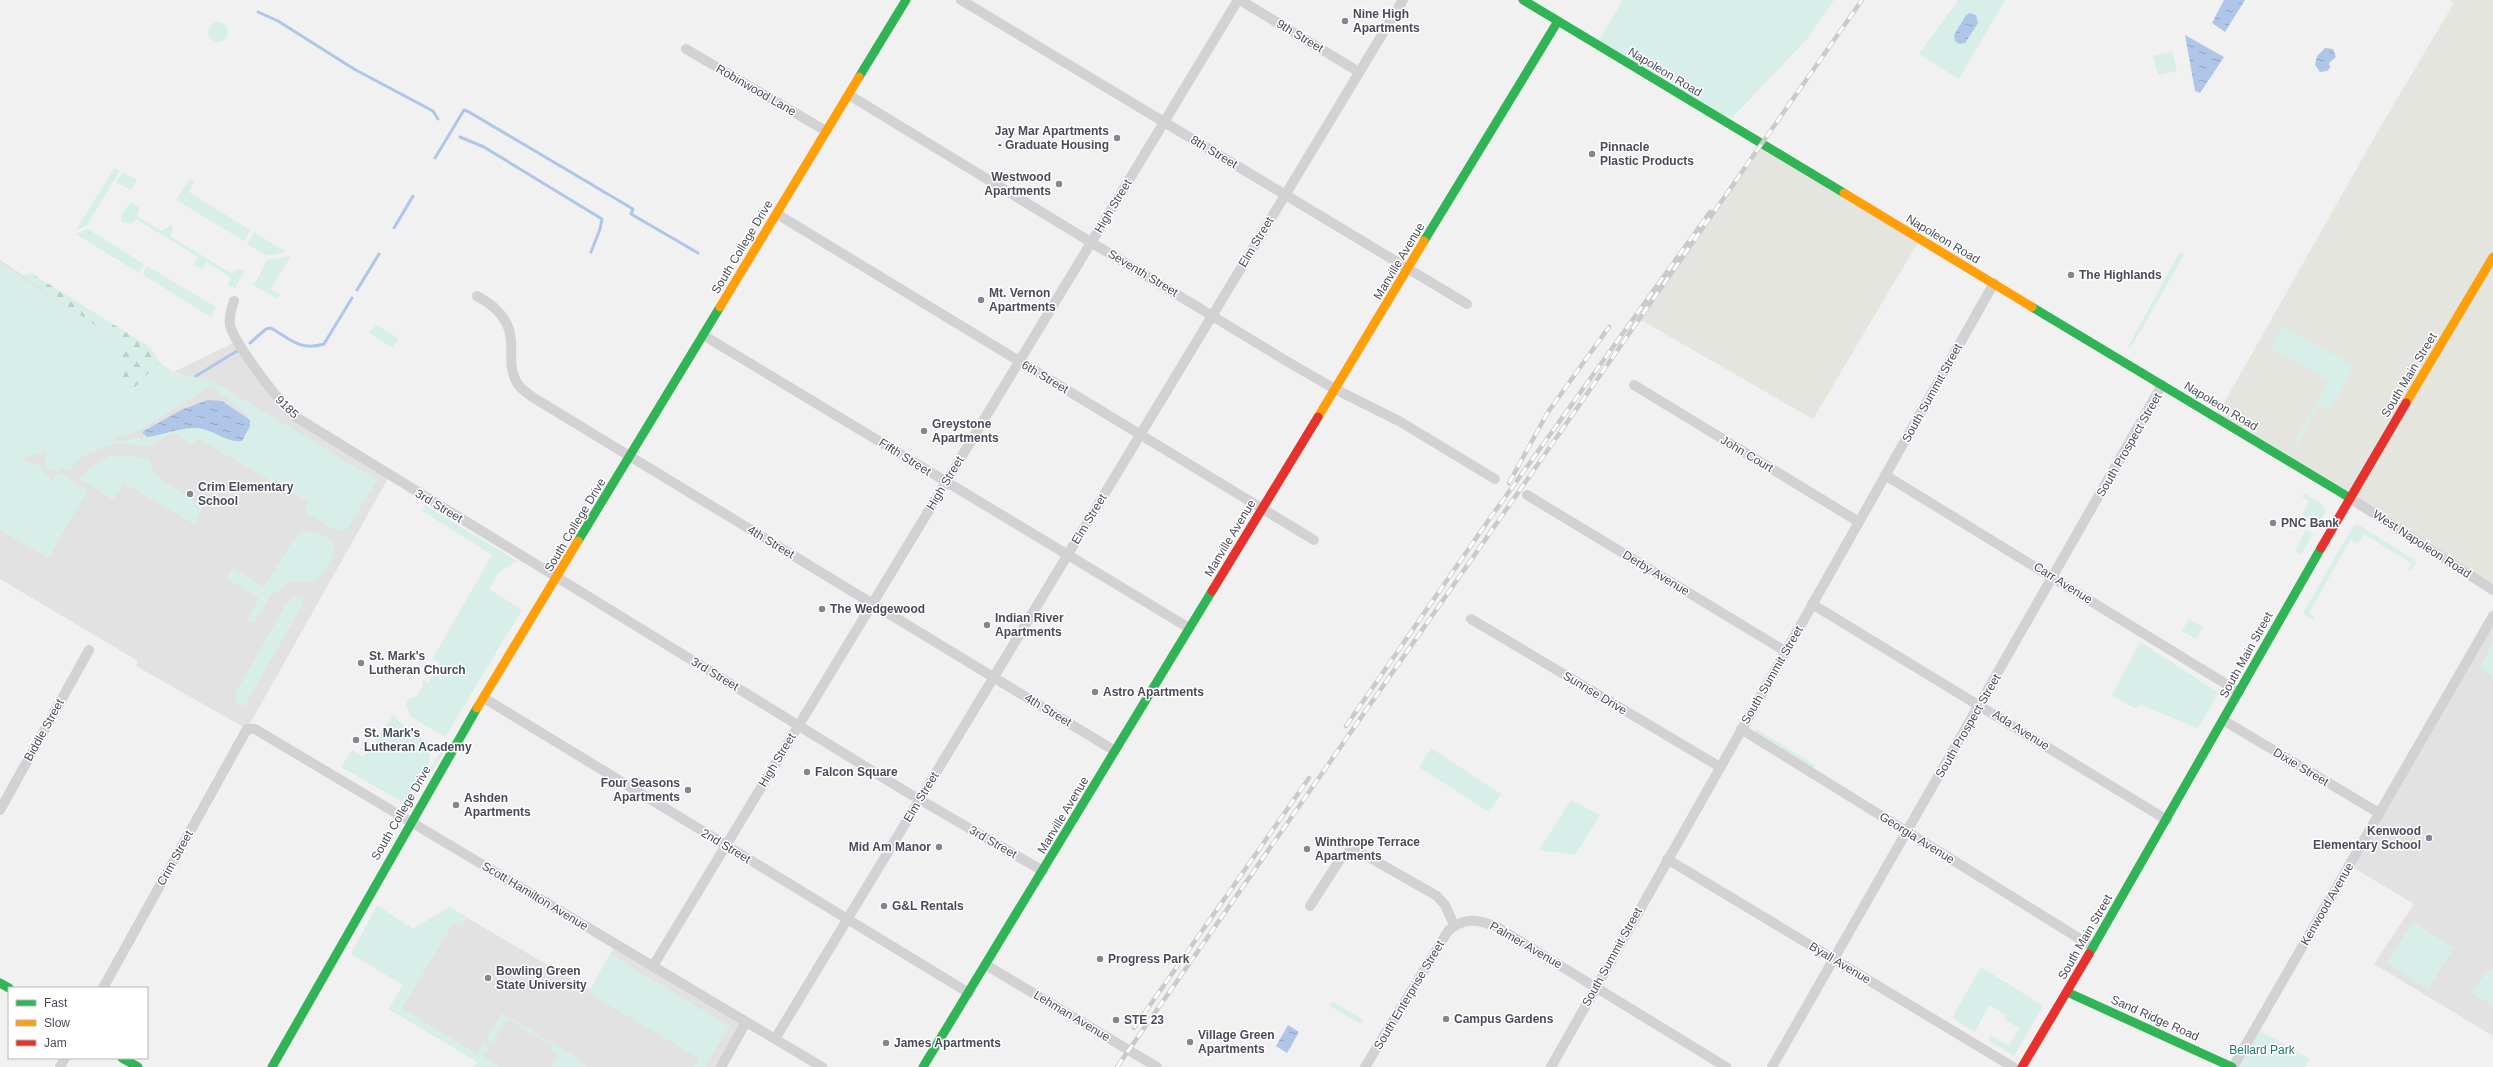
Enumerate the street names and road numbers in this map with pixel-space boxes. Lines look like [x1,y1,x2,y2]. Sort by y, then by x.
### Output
street label: 9th Street [1274,17,1326,56]
street label: Napoleon Road [1626,45,1704,99]
street label: Robinwood Lane [713,61,799,119]
street label: 8th Street [1188,133,1240,172]
street label: High Street [1092,176,1135,235]
street label: South College Drive [709,197,776,296]
street label: Napoleon Road [1904,212,1982,266]
street label: Elm Street [1236,214,1277,270]
street label: Manville Avenue [1371,220,1428,302]
street label: Seventh Street [1105,247,1181,300]
street label: South Main Street [2378,330,2440,420]
street label: South Summit Street [1899,341,1965,445]
street label: 6th Street [1019,358,1071,397]
street label: Napoleon Road [2182,379,2260,433]
street label: South Prospect Street [2094,390,2165,499]
street label: 9185 [273,393,302,422]
street label: John Court [1718,433,1776,475]
street label: Fifth Street [876,436,934,479]
street label: High Street [924,453,967,512]
street label: South College Drive [542,475,609,574]
street label: 3rd Street [413,486,466,526]
street label: Elm Street [1069,491,1110,547]
street label: Manville Avenue [1202,497,1259,579]
street label: West Napoleon Road [2370,507,2474,581]
street label: 4th Street [745,523,797,562]
street label: Derby Avenue [1620,548,1692,599]
street label: Carr Avenue [2031,559,2095,607]
street label: South Main Street [2217,609,2276,700]
street label: South Summit Street [1738,623,1806,726]
street label: 3rd Street [689,654,742,694]
street label: Sunrise Drive [1561,668,1630,718]
street label: South Prospect Street [1933,671,2004,780]
street label: 4th Street [1022,691,1074,730]
street label: Biddle Street [21,696,67,763]
street label: Ada Avenue [1990,707,2052,753]
street label: High Street [756,730,799,789]
street label: Dixie Street [2271,745,2332,789]
street label: South College Drive [368,763,434,863]
street label: Elm Street [901,769,942,825]
street label: Manville Avenue [1035,774,1092,856]
street label: Georgia Avenue [1877,809,1957,867]
street label: 3rd Street [967,823,1020,862]
street label: 2nd Street [699,826,754,867]
street label: Crim Street [154,827,196,888]
street label: Scott Hamilton Avenue [479,859,591,933]
street label: Kenwood Avenue [2298,860,2357,948]
street label: South Main Street [2055,891,2115,982]
street label: South Summit Street [1579,905,1645,1009]
street label: Palmer Avenue [1487,919,1565,972]
street label: South Enterprise Street [1371,937,1447,1052]
street label: Byall Avenue [1807,939,1874,987]
street label: Lehman Avenue [1031,988,1113,1044]
street label: Sand Ridge Road [2109,992,2201,1044]

